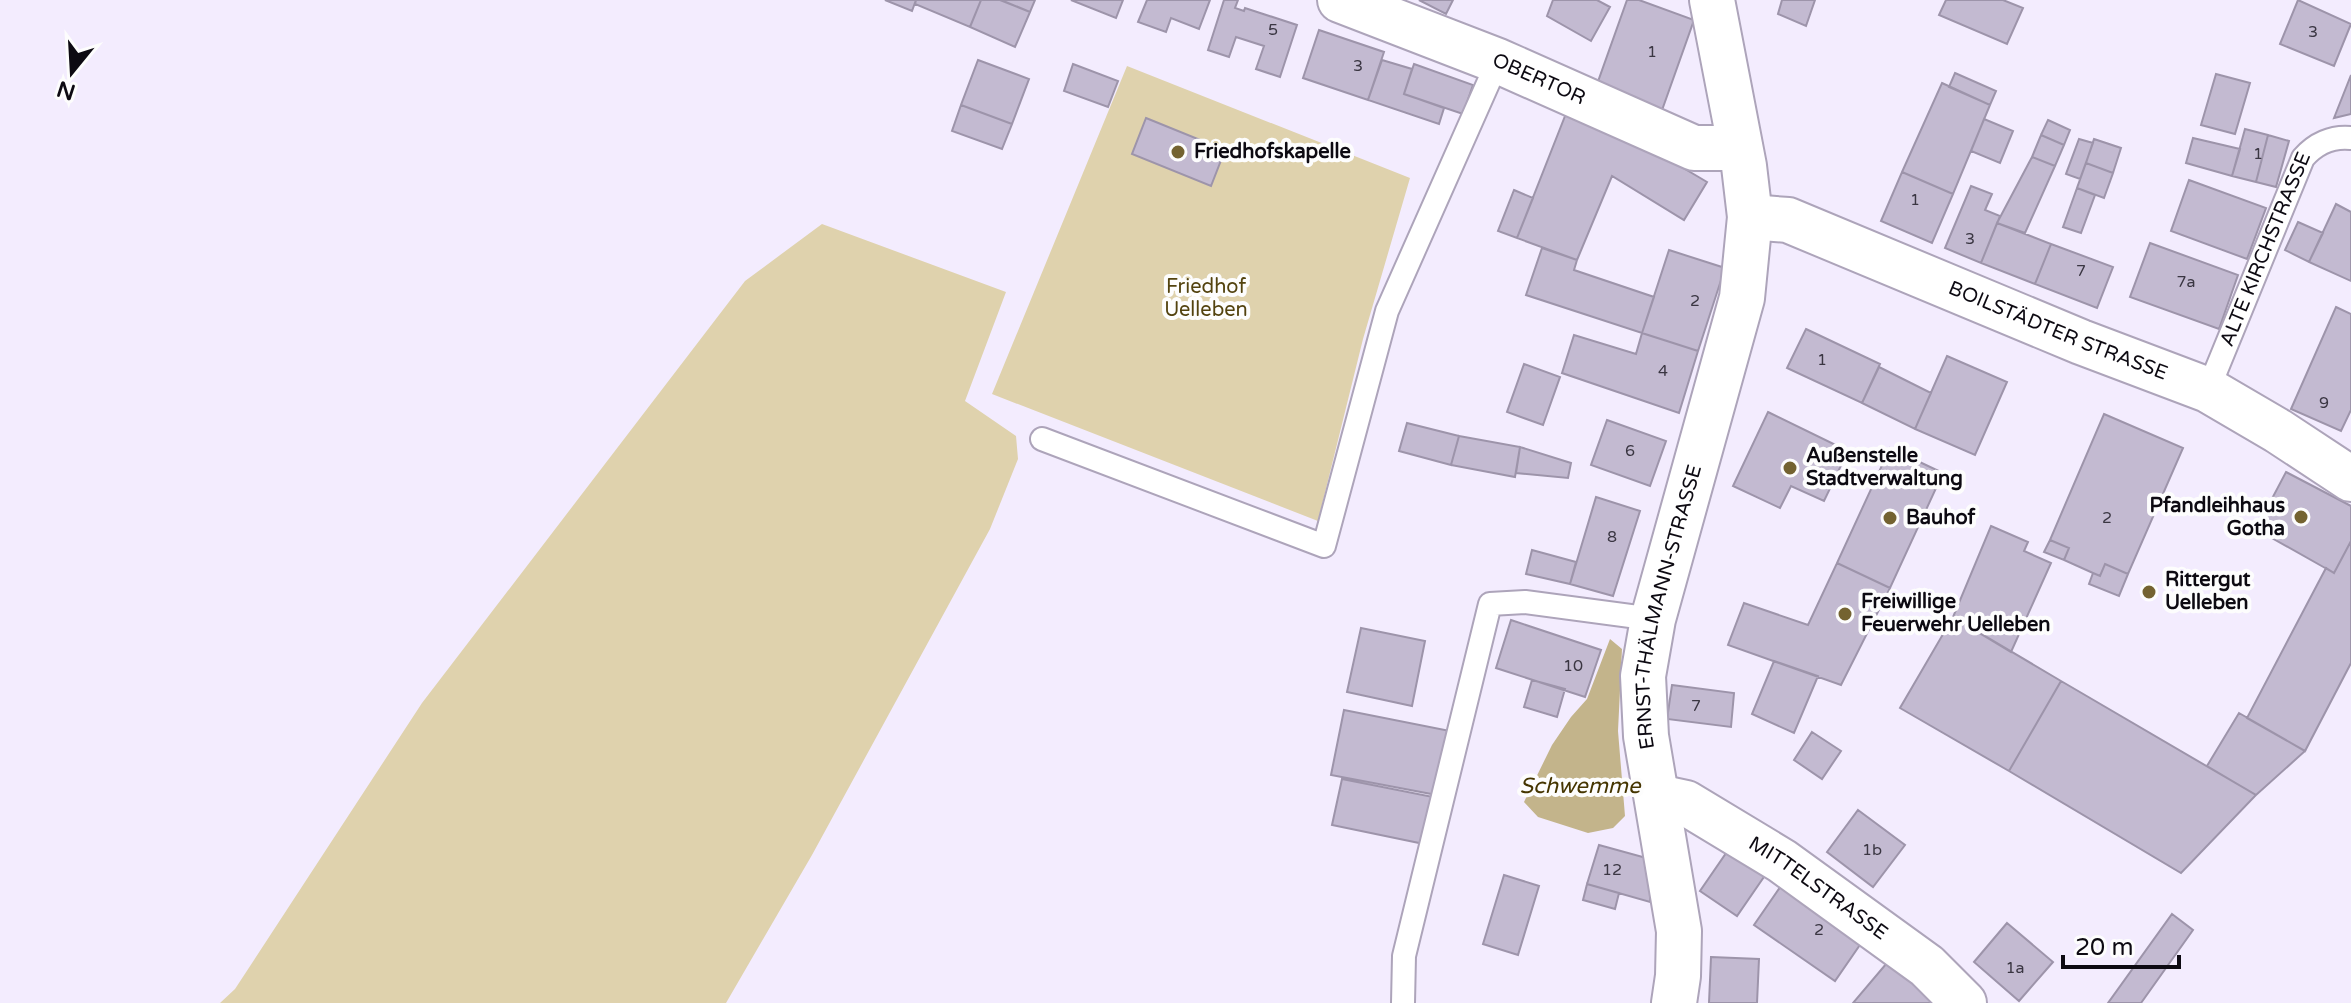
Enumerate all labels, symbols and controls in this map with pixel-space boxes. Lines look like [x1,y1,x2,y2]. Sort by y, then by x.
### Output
house number: 5 [1268,20,1278,40]
house number: 3 [2308,22,2318,42]
north arrow [32,32,112,112]
house number: 1 [1647,42,1657,62]
street label: OBERTOR [1489,48,1589,110]
house number: 3 [1353,56,1363,76]
text: N [54,75,79,105]
place label: Friedhofskapelle [1194,140,1351,164]
marker: Friedhofskapelle [1169,143,1187,161]
house number: 1 [2253,144,2263,164]
street label: ALTE KIRCHSTRASSE [2215,149,2316,350]
house number: 1 [1910,190,1920,210]
house number: 3 [1965,229,1975,249]
house number: 7 [2076,261,2086,281]
house number: 7a [2176,272,2196,292]
park label: Friedhof Uelleben [1164,275,1248,322]
street label: BOILSTÄDTER STRASSE [1945,276,2171,386]
house number: 2 [1690,291,1700,311]
house number: 1 [1817,350,1827,370]
house number: 4 [1658,361,1668,381]
house number: 9 [2319,393,2329,413]
house number: 6 [1625,441,1635,461]
place label: Außenstelle Stadtverwaltung [1806,444,1963,491]
marker: Außenstelle Stadtverwaltung [1781,459,1799,477]
street label: ERNST-THÄLMANN-STRASSE [1631,462,1707,751]
place label: Pfandleihhaus Gotha [2150,494,2285,541]
place label: Bauhof [1906,506,1975,530]
house number: 2 [2102,508,2112,528]
marker: Pfandleihhaus Gotha [2292,508,2310,526]
marker: Bauhof [1881,509,1899,527]
house number: 8 [1607,527,1617,547]
place label: Rittergut Uelleben [2165,568,2251,615]
marker: Rittergut Uelleben [2140,583,2158,601]
place label: Freiwillige Feuerwehr Uelleben [1861,590,2050,637]
marker: Freiwillige Feuerwehr Uelleben [1836,605,1854,623]
house number: 10 [1563,656,1583,676]
house number: 7 [1691,696,1701,716]
water label: Schwemme [1519,773,1642,799]
street label: MITTELSTRASSE [1744,832,1892,945]
house number: 1b [1862,840,1882,860]
house number: 12 [1602,860,1622,880]
scale bar [2063,919,2179,969]
house number: 2 [1814,920,1824,940]
text: 20 m [2075,933,2133,962]
house number: 1a [2005,958,2025,978]

